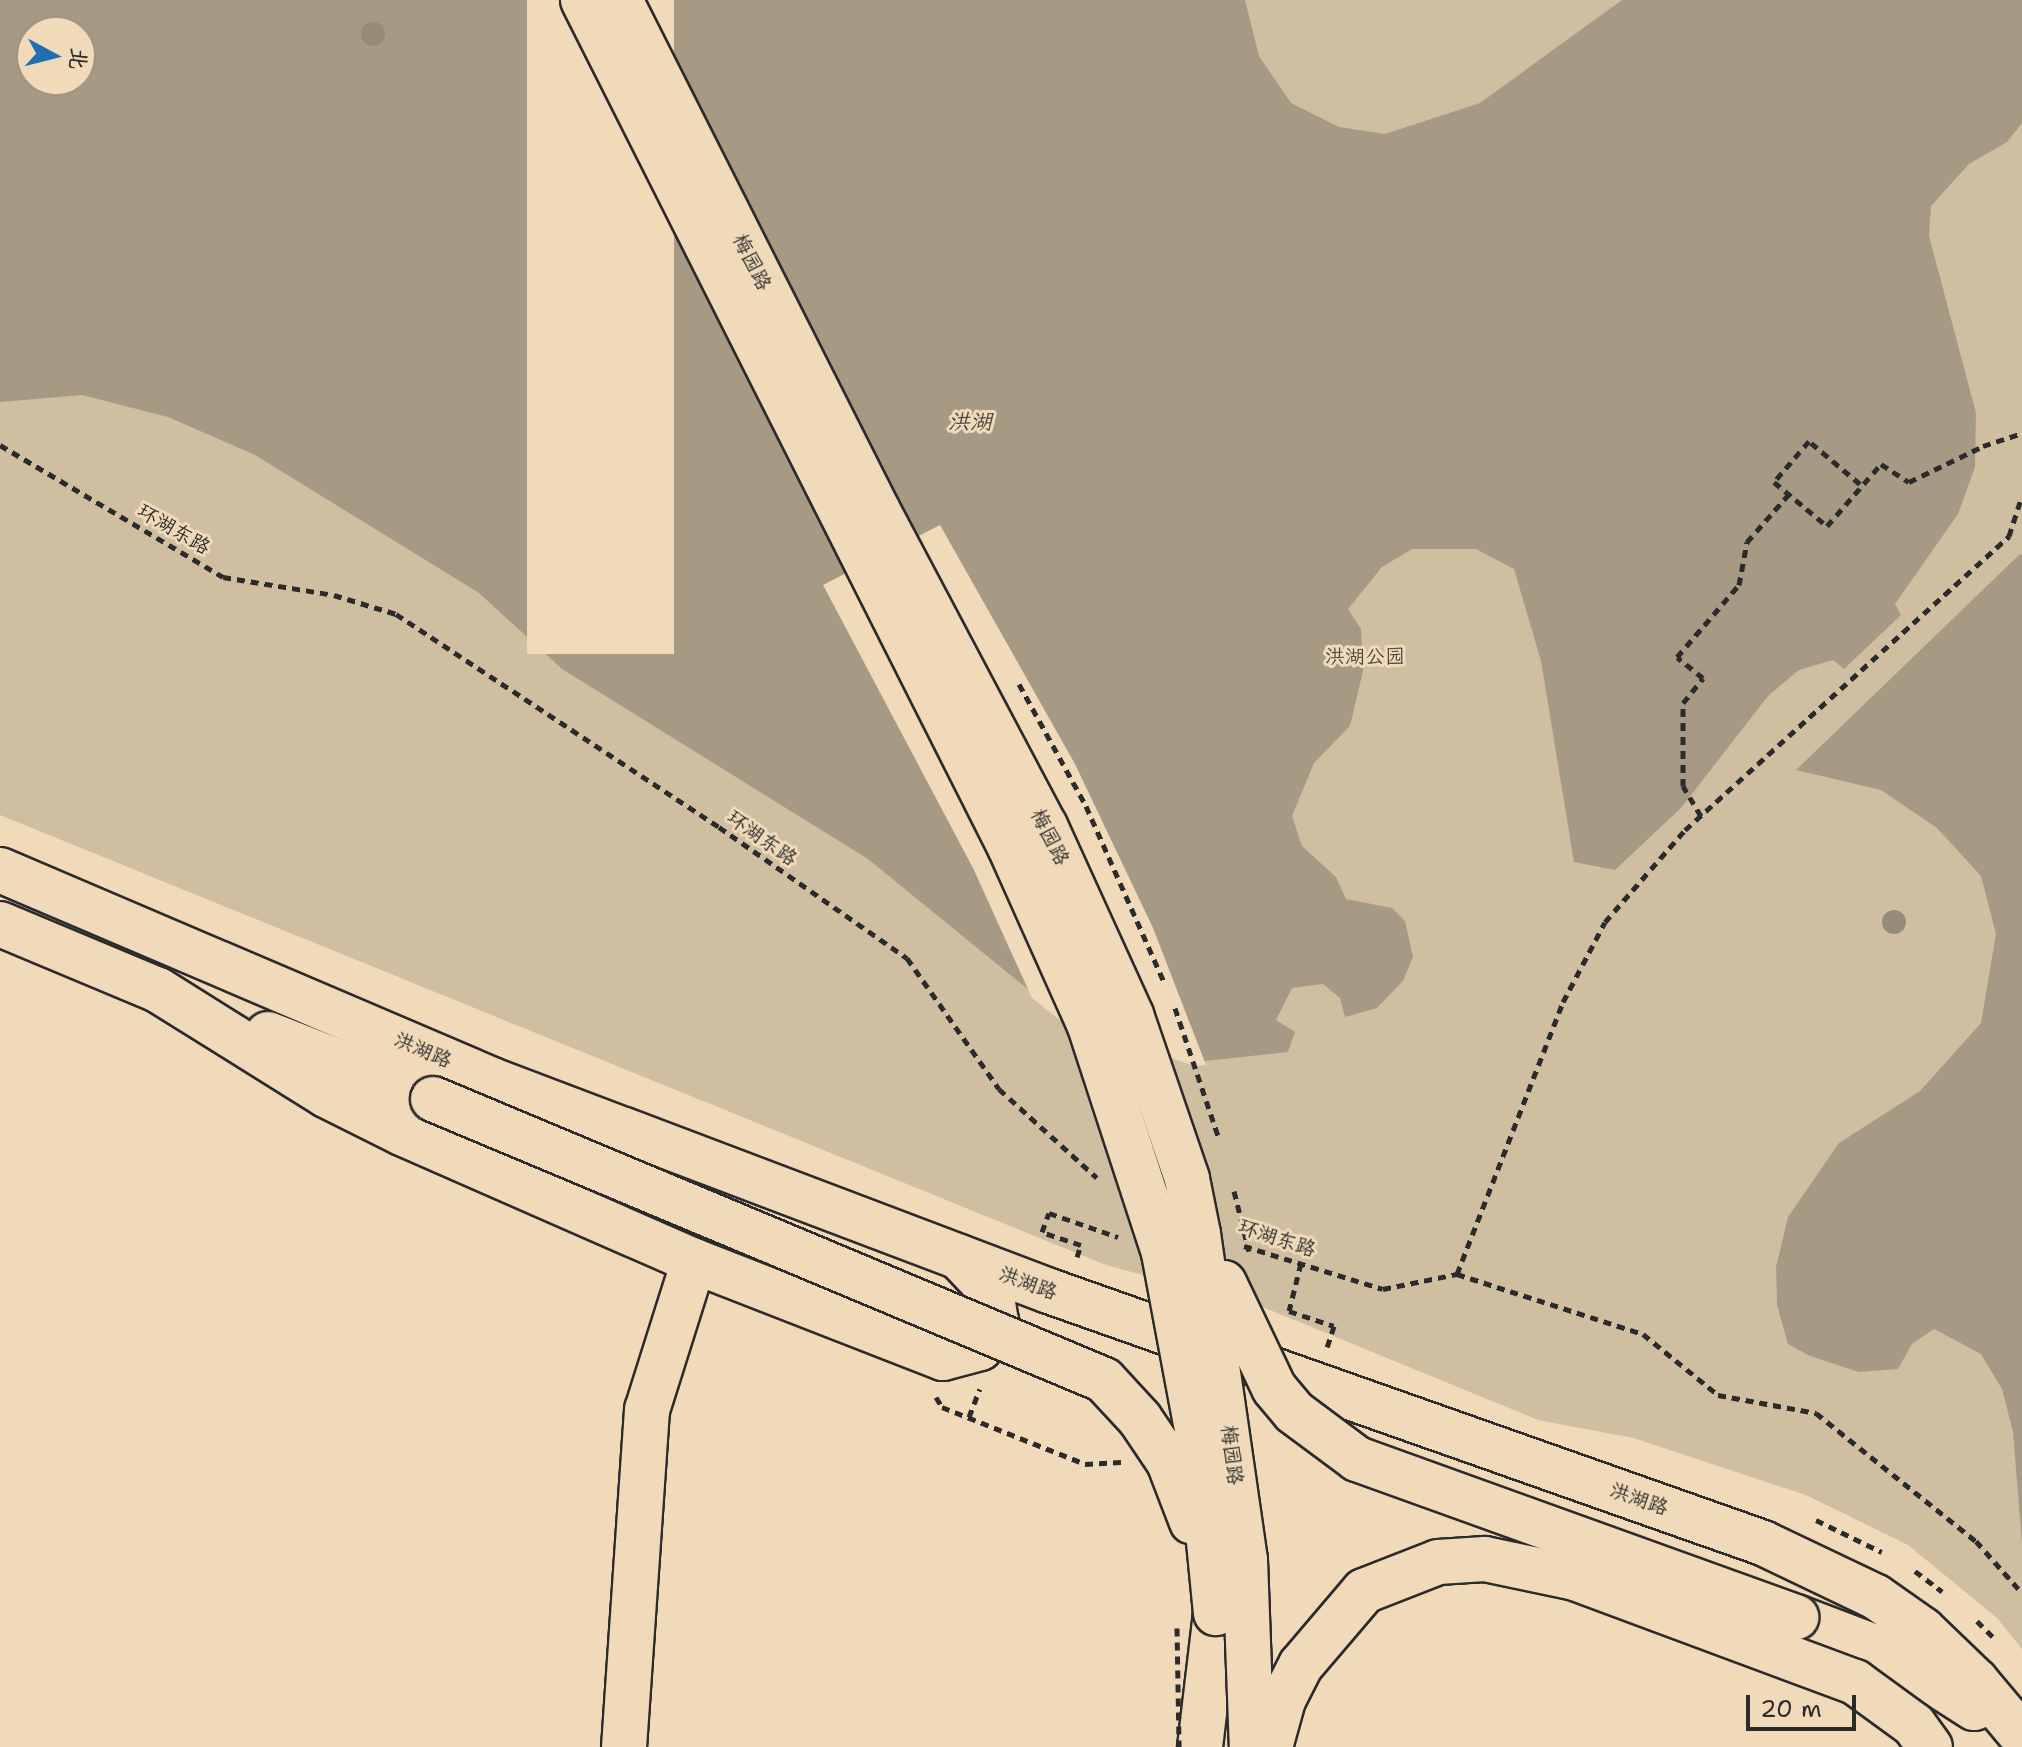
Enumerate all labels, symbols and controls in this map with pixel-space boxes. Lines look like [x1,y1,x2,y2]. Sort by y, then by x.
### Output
north arrow [16,16,96,96]
text: 北 [63,46,94,71]
street label: 梅园路 [728,230,776,294]
water label: 洪湖 [948,409,992,435]
street label: 环湖东路 [133,499,215,559]
park label: 洪湖公园 [1325,644,1405,668]
street label: 环湖东路 [722,805,802,871]
street label: 梅园路 [1026,805,1074,869]
street label: 洪湖路 [391,1027,455,1073]
street label: 环湖东路 [1235,1214,1319,1262]
street label: 洪湖路 [996,1261,1060,1305]
street label: 梅园路 [1216,1424,1248,1486]
street label: 洪湖路 [1607,1478,1671,1520]
scale bar [1750,1679,1860,1729]
text: 20 m [1760,1693,1822,1725]

